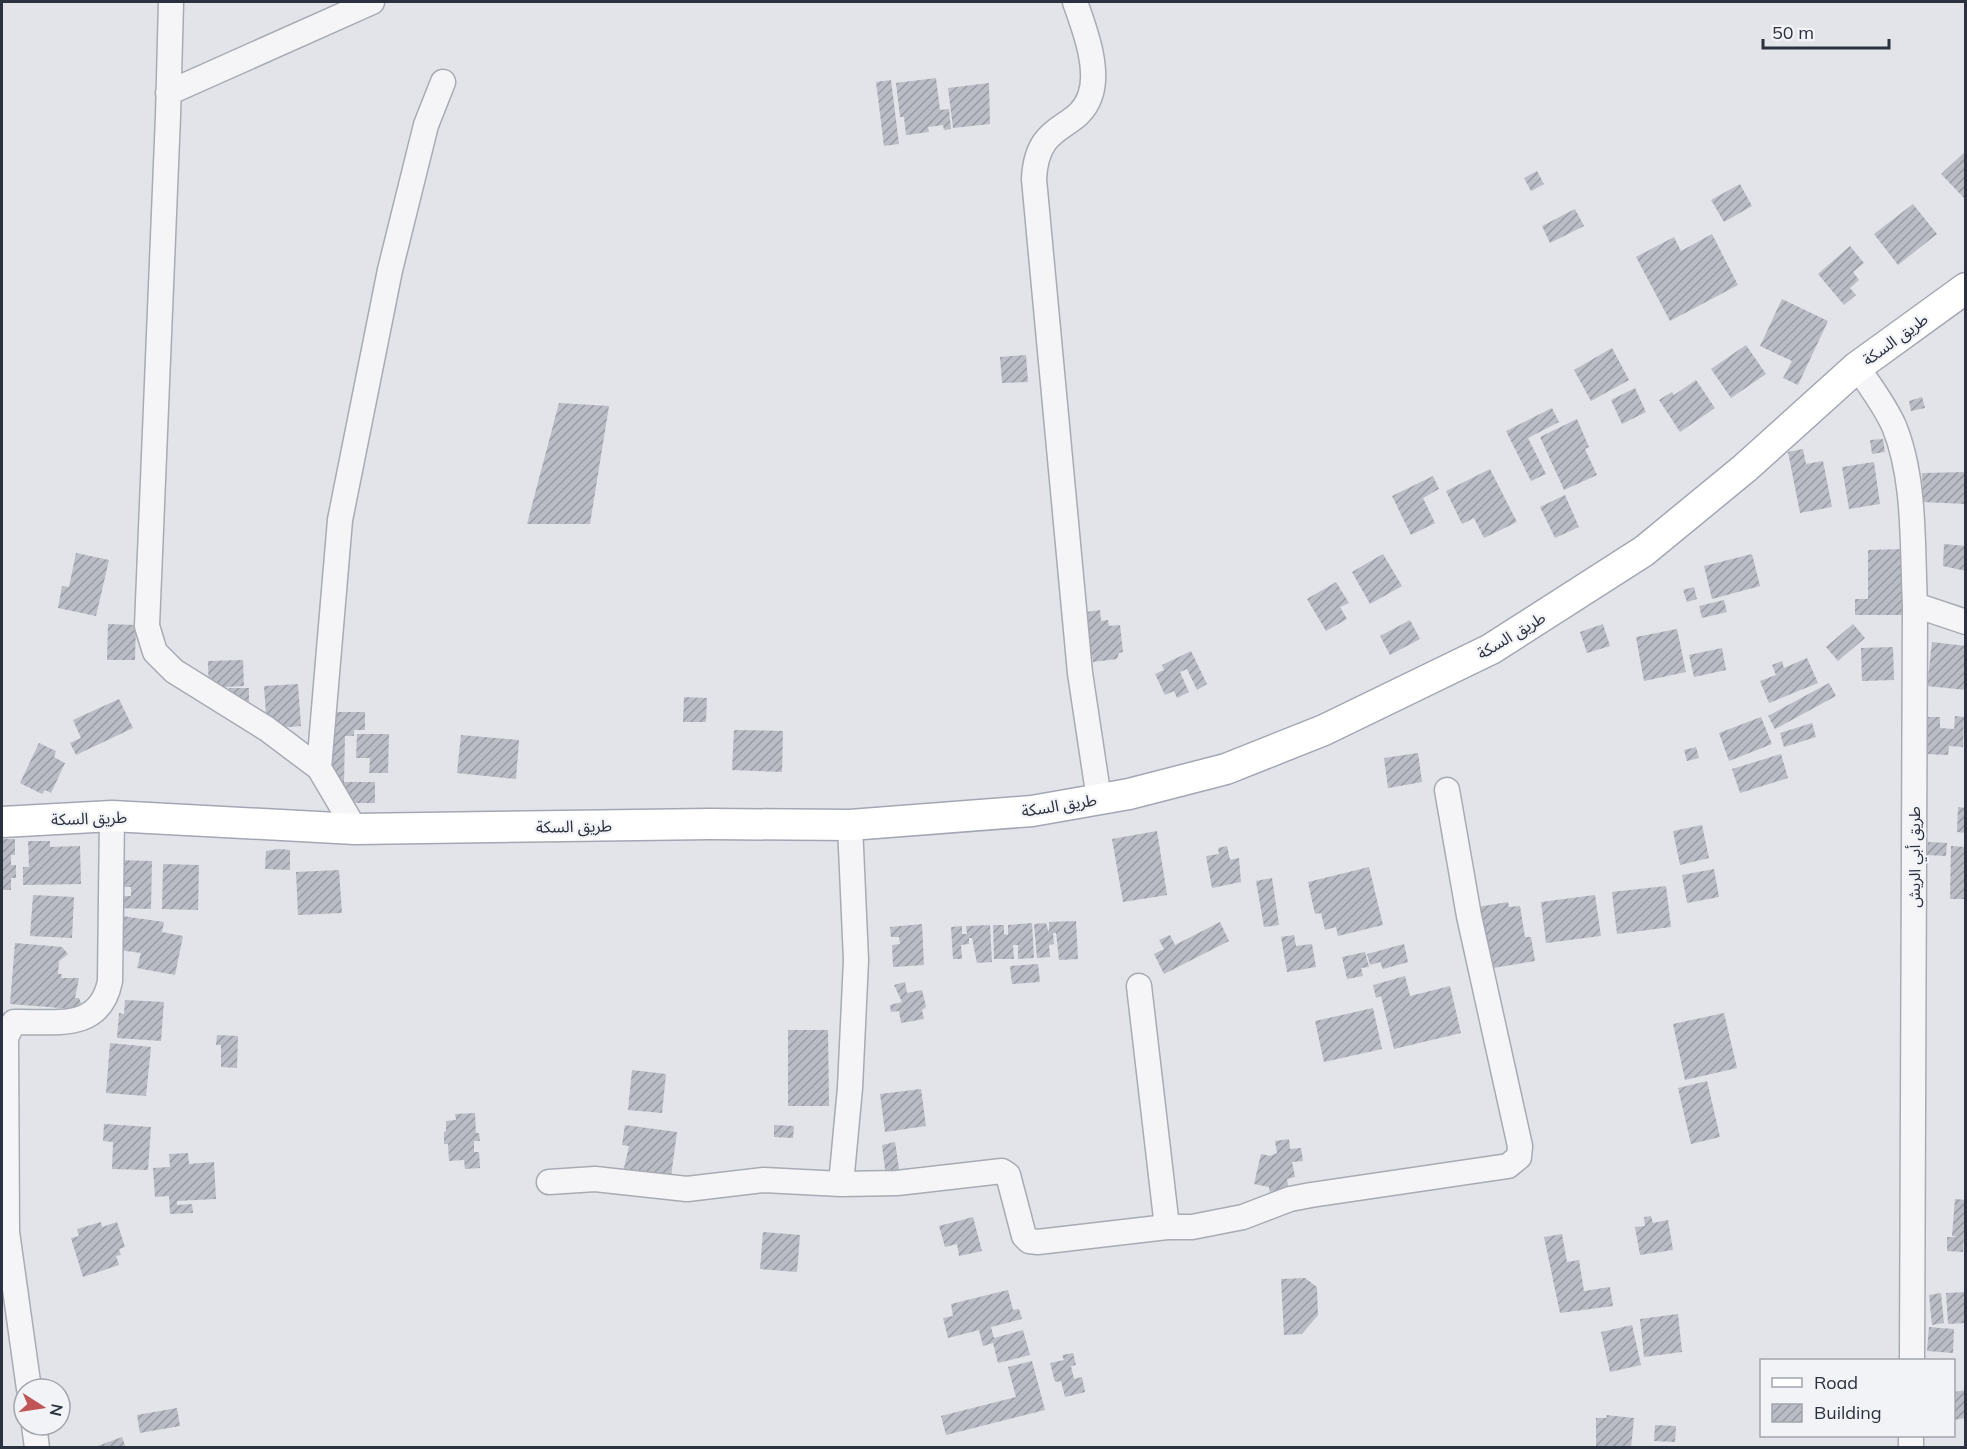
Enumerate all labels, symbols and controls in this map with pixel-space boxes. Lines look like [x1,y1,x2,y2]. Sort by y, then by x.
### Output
scale bar [1763,12,1889,50]
text: 50 m [1772,21,1814,44]
street label: طريق السكة [1858,308,1932,370]
street label: طريق السكة [1473,607,1549,664]
street label: طريق السكة [1020,789,1098,822]
street label: طريق أبي الريش [1904,806,1927,908]
street label: طريق السكة [51,807,128,830]
street label: طريق السكة [536,815,612,838]
legend [1760,1359,1955,1437]
text: Road [1814,1371,1858,1394]
north arrow [12,1377,72,1437]
text: Building [1814,1401,1882,1424]
text: N [46,1402,68,1418]

